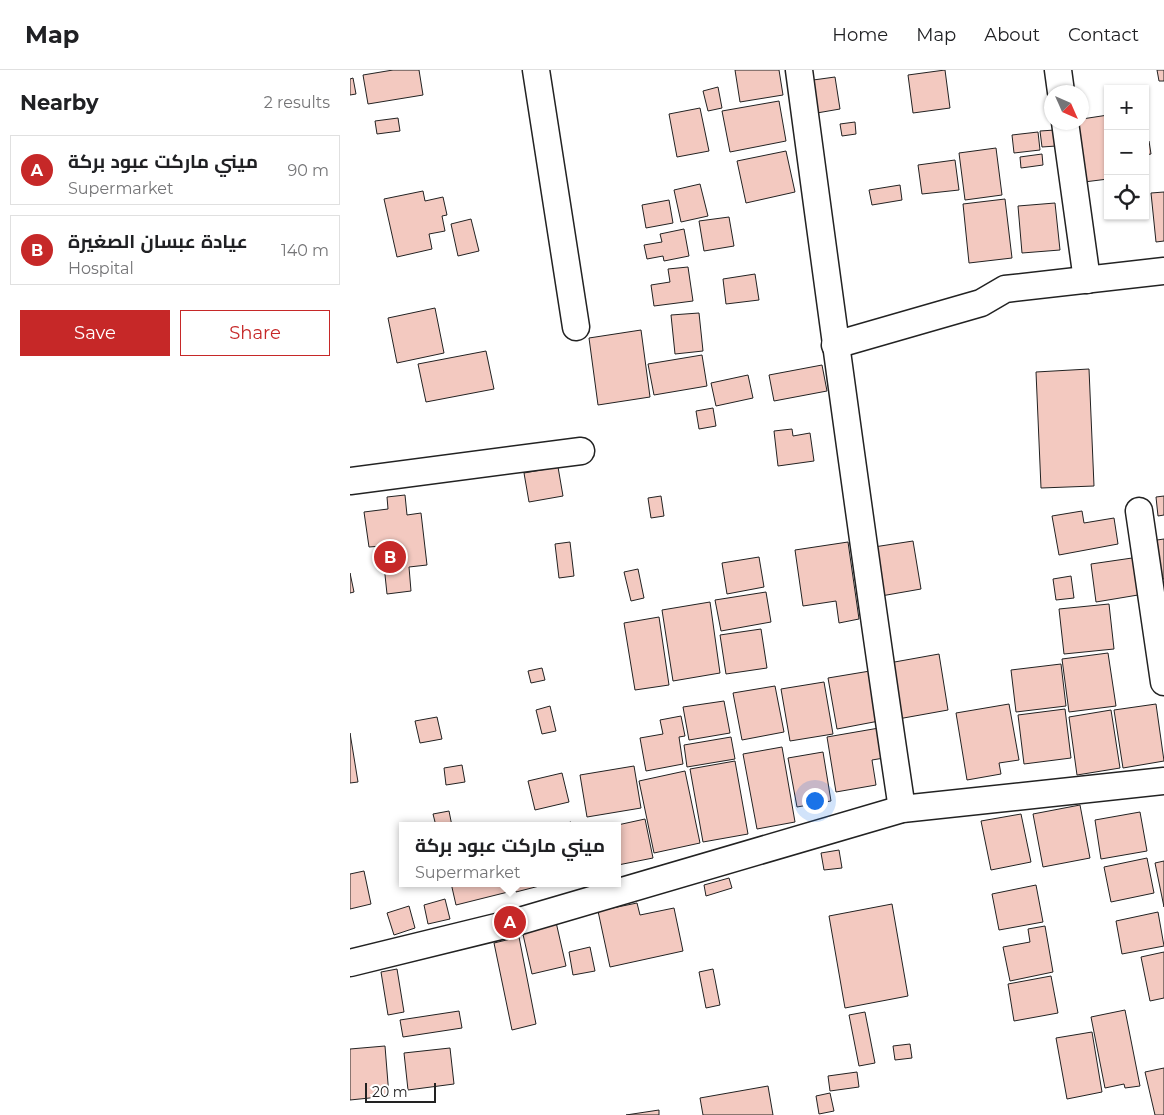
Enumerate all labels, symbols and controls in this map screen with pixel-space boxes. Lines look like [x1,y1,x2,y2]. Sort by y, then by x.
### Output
text: Map [25,20,79,49]
text: Home [832,24,888,46]
text: Map [916,24,956,46]
text: About [984,24,1040,46]
text: Contact [1068,24,1139,46]
north arrow [1044,85,1089,130]
map controls [1104,85,1149,220]
button: + [1104,85,1149,130]
text: Nearby [20,90,99,115]
text: 2 results [264,93,330,112]
button: − [1104,130,1149,175]
text: ميني ماركت عبود بركة [68,150,258,173]
text: A [31,161,43,180]
text: 90 m [287,161,329,180]
button: locate [1104,175,1149,220]
text: Supermarket [68,179,174,198]
text: عيادة عبسان الصغيرة [68,230,248,253]
text: B [31,241,43,260]
text: 140 m [281,241,329,260]
text: Hospital [68,259,134,278]
button: Save [20,310,170,356]
button: Share [180,310,330,356]
pin: B [374,538,406,576]
your location [802,788,828,814]
popup [399,822,621,887]
text: ميني ماركت عبود بركة [415,834,605,857]
text: Supermarket [415,863,521,882]
pin: A [494,903,526,941]
scale bar [365,1080,436,1103]
text: 20 m [372,1083,408,1101]

